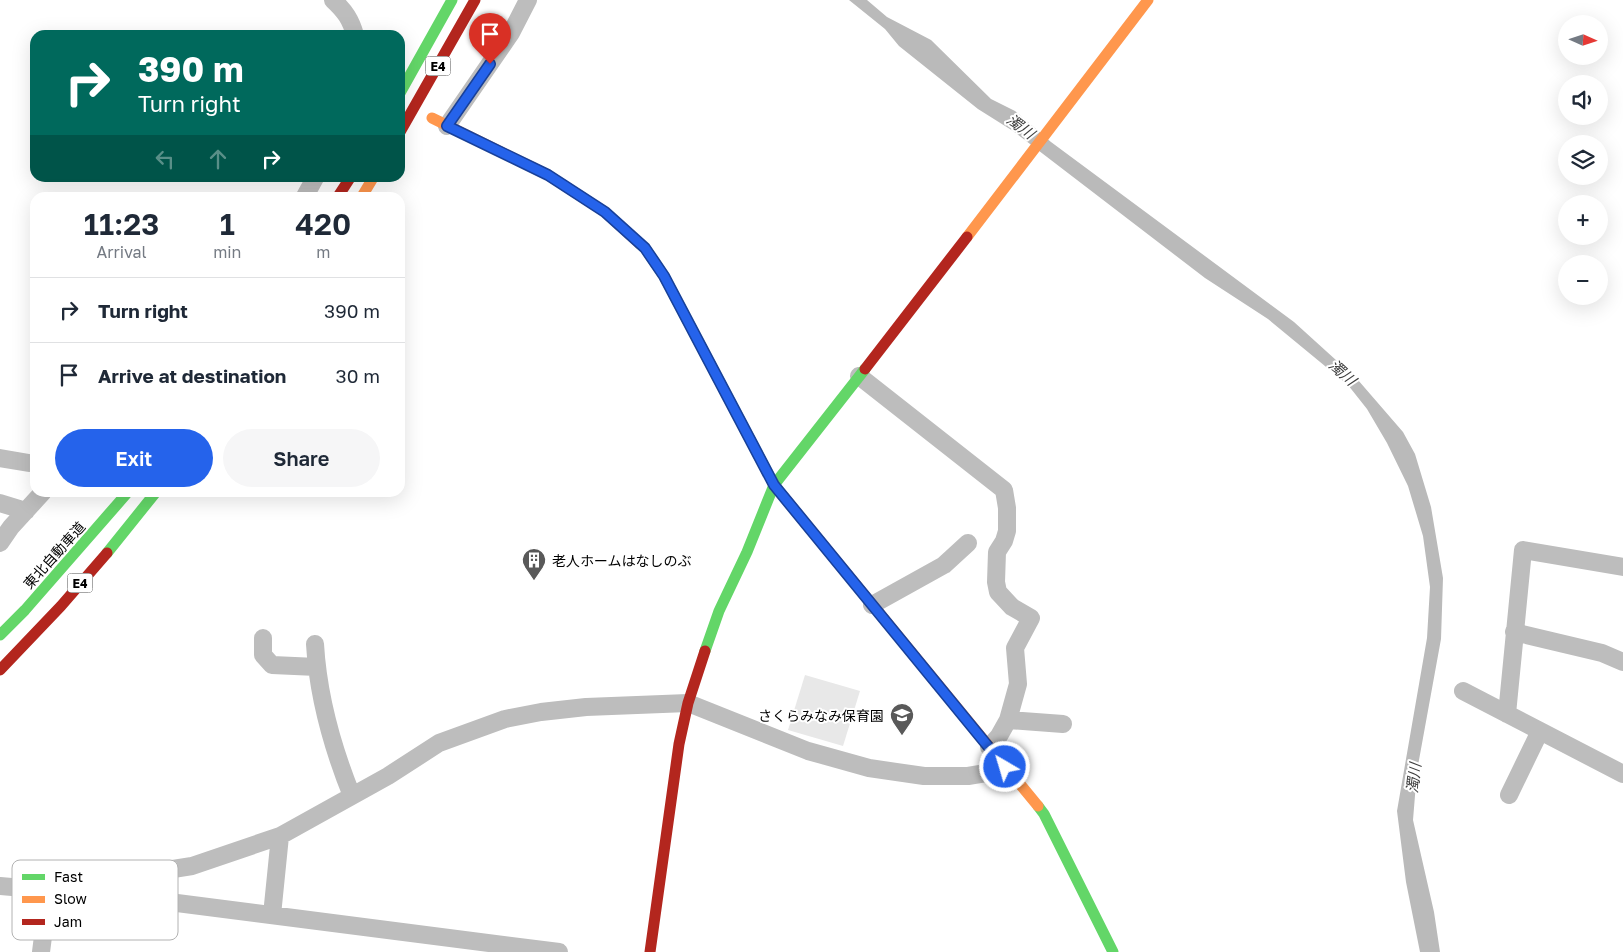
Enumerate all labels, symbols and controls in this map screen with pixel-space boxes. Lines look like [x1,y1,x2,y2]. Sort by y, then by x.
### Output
pin [469,13,511,64]
north arrow [1558,15,1608,65]
map controls [1558,15,1608,305]
icon: arrive [476,20,504,48]
text: 390 m [138,48,244,90]
icon: right [55,50,120,115]
road number: E4 [426,56,450,76]
button: sound [1558,75,1608,125]
text: Turn right [138,90,241,117]
water label: 濁川 [1004,110,1040,143]
button: layers [1558,135,1608,185]
icon: left [151,145,179,173]
icon: ahead [204,145,232,173]
icon: right [257,145,285,173]
button: + [1558,195,1608,245]
text: 11:23 [84,206,159,242]
text: 1 [220,206,235,242]
text: 420 [295,206,351,242]
text: Arrival [97,242,147,262]
text: min [213,242,241,262]
text: m [316,242,330,262]
button: − [1558,255,1608,305]
icon: right [55,296,83,324]
text: Turn right [98,299,188,322]
text: 390 m [324,299,380,322]
water label: 濁川 [1326,355,1362,390]
icon: arrive [55,361,83,389]
text: Arrive at destination [98,364,286,387]
text: 30 m [336,364,380,387]
button: Exit [55,429,213,487]
button: Share [223,429,380,487]
street label: 東北自動車道 [20,518,88,592]
building icon: 老人ホームはなしのぶ [521,547,547,581]
place label: 老人ホームはなしのぶ [552,552,692,569]
road number: E4 [68,574,92,592]
school or university icon: さくらみなみ保育園 [889,702,915,736]
place label: さくらみなみ保育園 [758,707,884,724]
position arrow [978,740,1030,792]
water label: 濁川 [1402,760,1424,794]
legend [12,860,178,940]
text: Fast [54,868,83,885]
text: Slow [54,890,87,907]
text: Jam [54,913,82,930]

